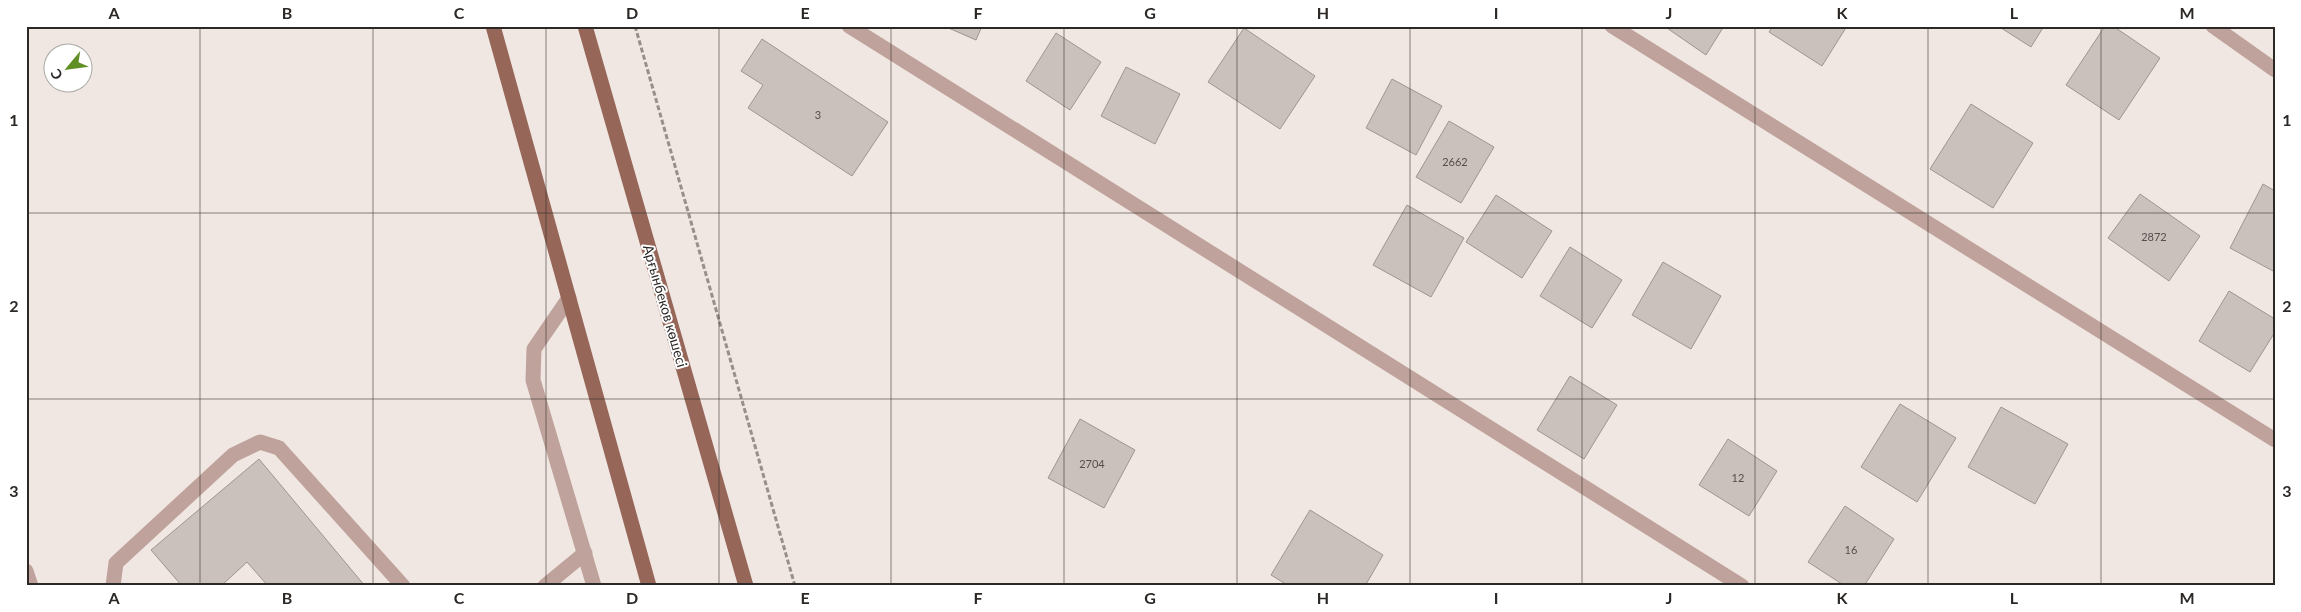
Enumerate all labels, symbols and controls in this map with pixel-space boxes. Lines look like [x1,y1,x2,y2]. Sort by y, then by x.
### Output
text: A [107,3,120,22]
text: B [282,3,292,22]
text: C [454,3,465,22]
text: D [626,3,638,22]
text: E [800,3,810,22]
text: F [973,3,983,22]
text: G [1144,3,1156,22]
text: H [1317,3,1329,22]
text: I [1494,3,1498,22]
text: J [1666,3,1672,22]
text: K [1837,3,1849,22]
text: L [2010,3,2019,22]
text: M [2179,3,2195,22]
north arrow [42,42,92,92]
text: С [46,66,66,83]
house number: 3 [815,108,821,121]
text: 1 [9,110,19,129]
text: 1 [2282,110,2292,129]
house number: 2662 [1442,155,1468,168]
house number: 2872 [2141,230,2167,243]
street label: Арғынбеков көшесі [640,243,691,369]
text: 2 [9,296,19,315]
text: 2 [2282,296,2292,315]
house number: 2704 [1079,457,1105,470]
house number: 12 [1732,471,1744,484]
text: 3 [9,481,19,500]
text: 3 [2282,481,2292,500]
house number: 16 [1845,543,1857,556]
text: A [107,588,120,607]
text: B [282,588,292,607]
text: C [454,588,465,607]
text: D [626,588,638,607]
text: E [800,588,810,607]
text: F [973,588,983,607]
text: G [1144,588,1156,607]
text: H [1317,588,1329,607]
text: I [1494,588,1498,607]
text: J [1666,588,1672,607]
text: K [1837,588,1849,607]
text: L [2010,588,2019,607]
text: M [2179,588,2195,607]

